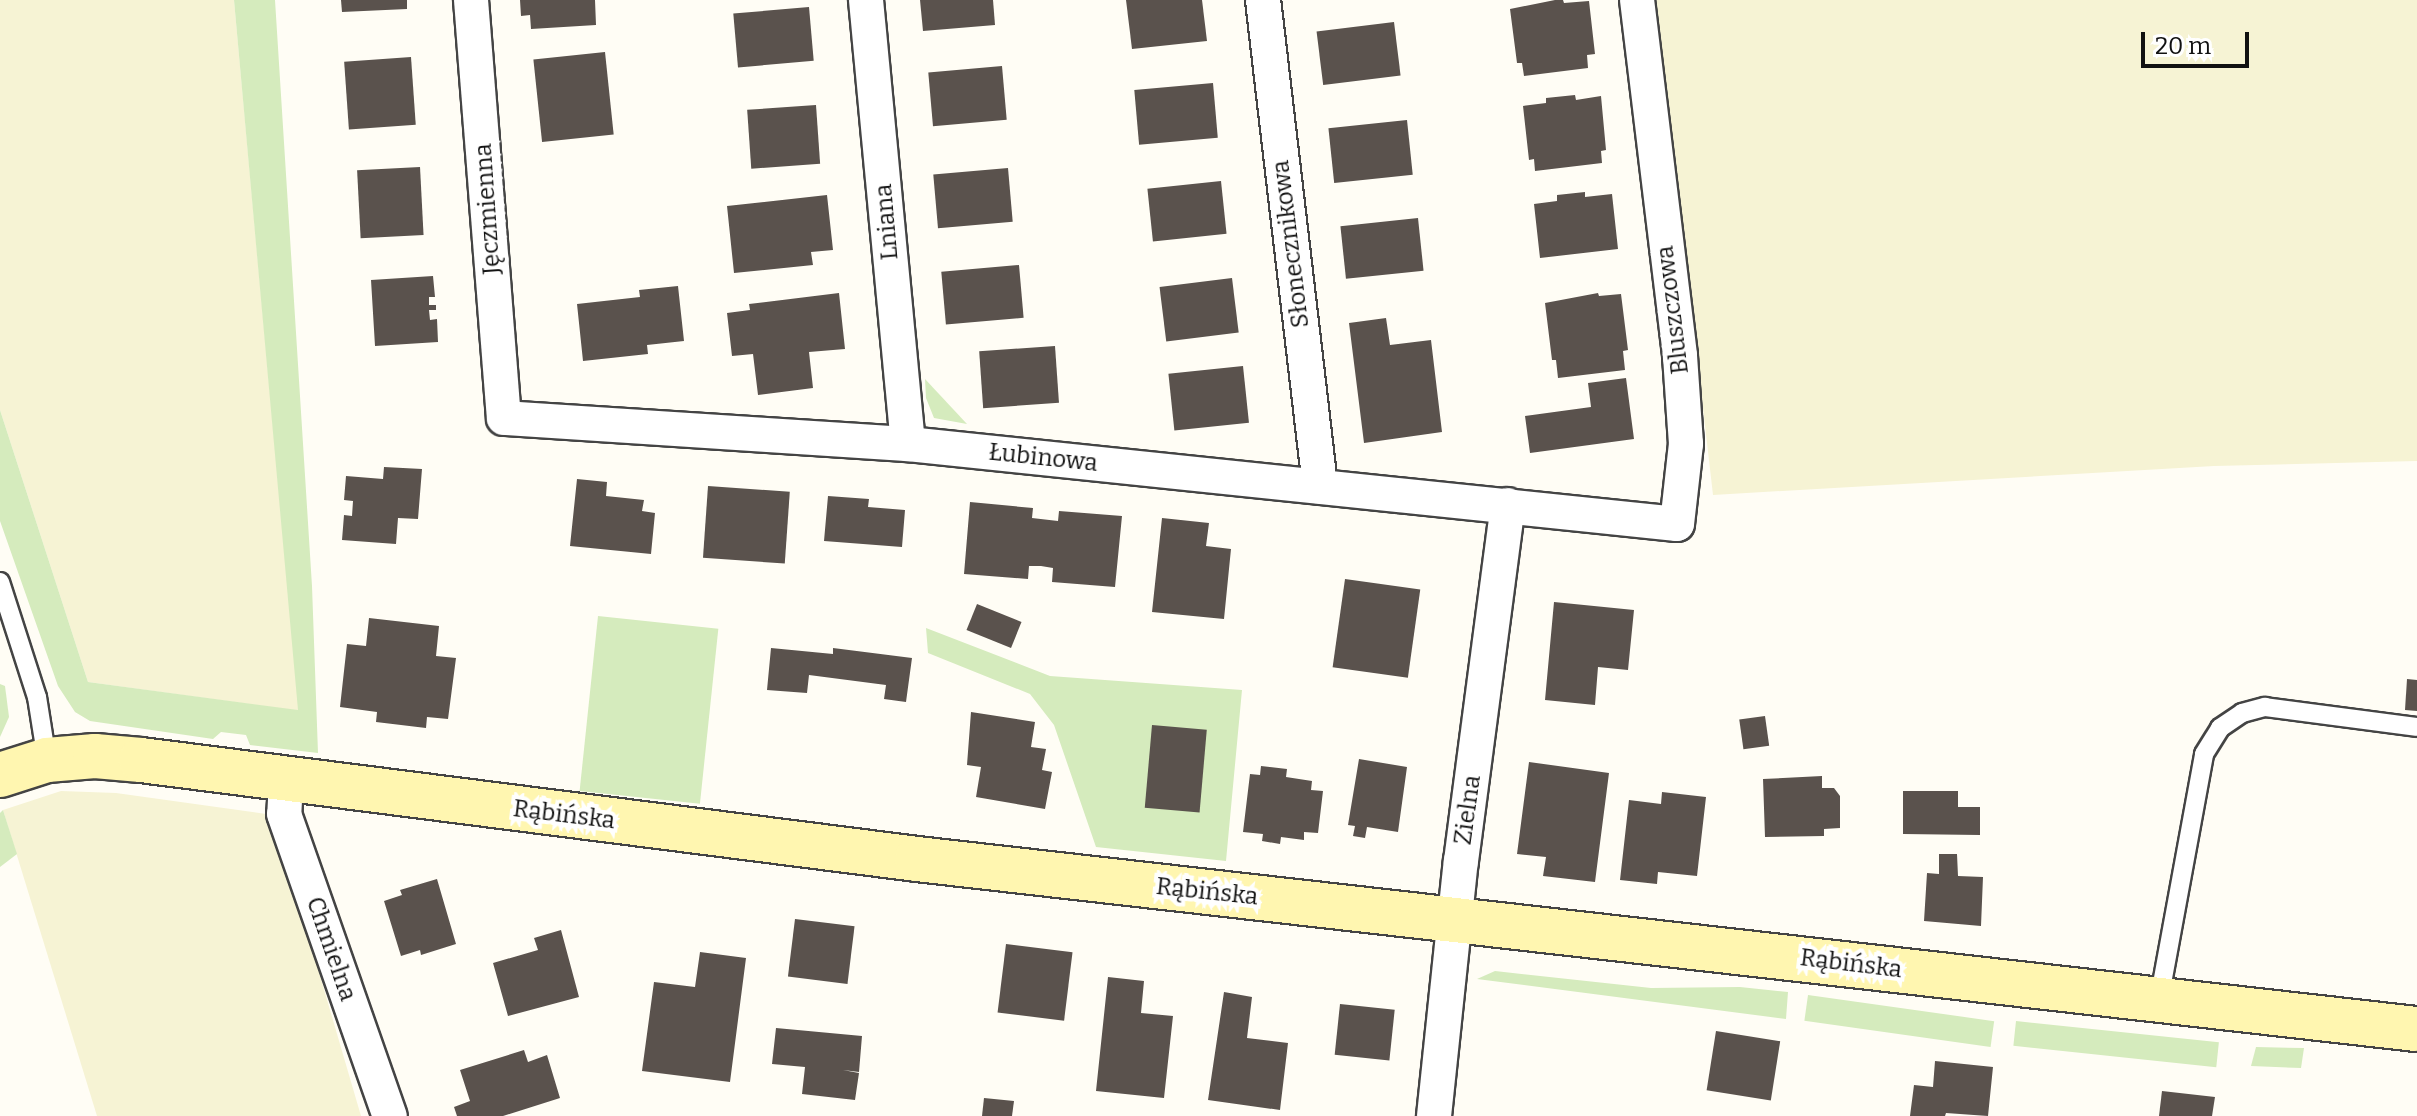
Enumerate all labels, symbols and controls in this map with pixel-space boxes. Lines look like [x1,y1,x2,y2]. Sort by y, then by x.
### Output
scale bar [2145,16,2253,66]
text: 20 m [2155,32,2211,60]
street label: Jęczmienna [469,142,507,276]
street label: Słonecznikowa [1266,159,1316,329]
street label: Lniana [869,183,905,261]
street label: Bluszczowa [1651,244,1695,376]
street label: Łubinowa [987,438,1099,478]
street label: Zielna [1449,773,1487,847]
street label: Rąbińska [511,794,617,836]
street label: Rąbińska [1155,872,1259,912]
street label: Chmielna [300,893,362,1005]
street label: Rąbińska [1798,943,1904,985]

